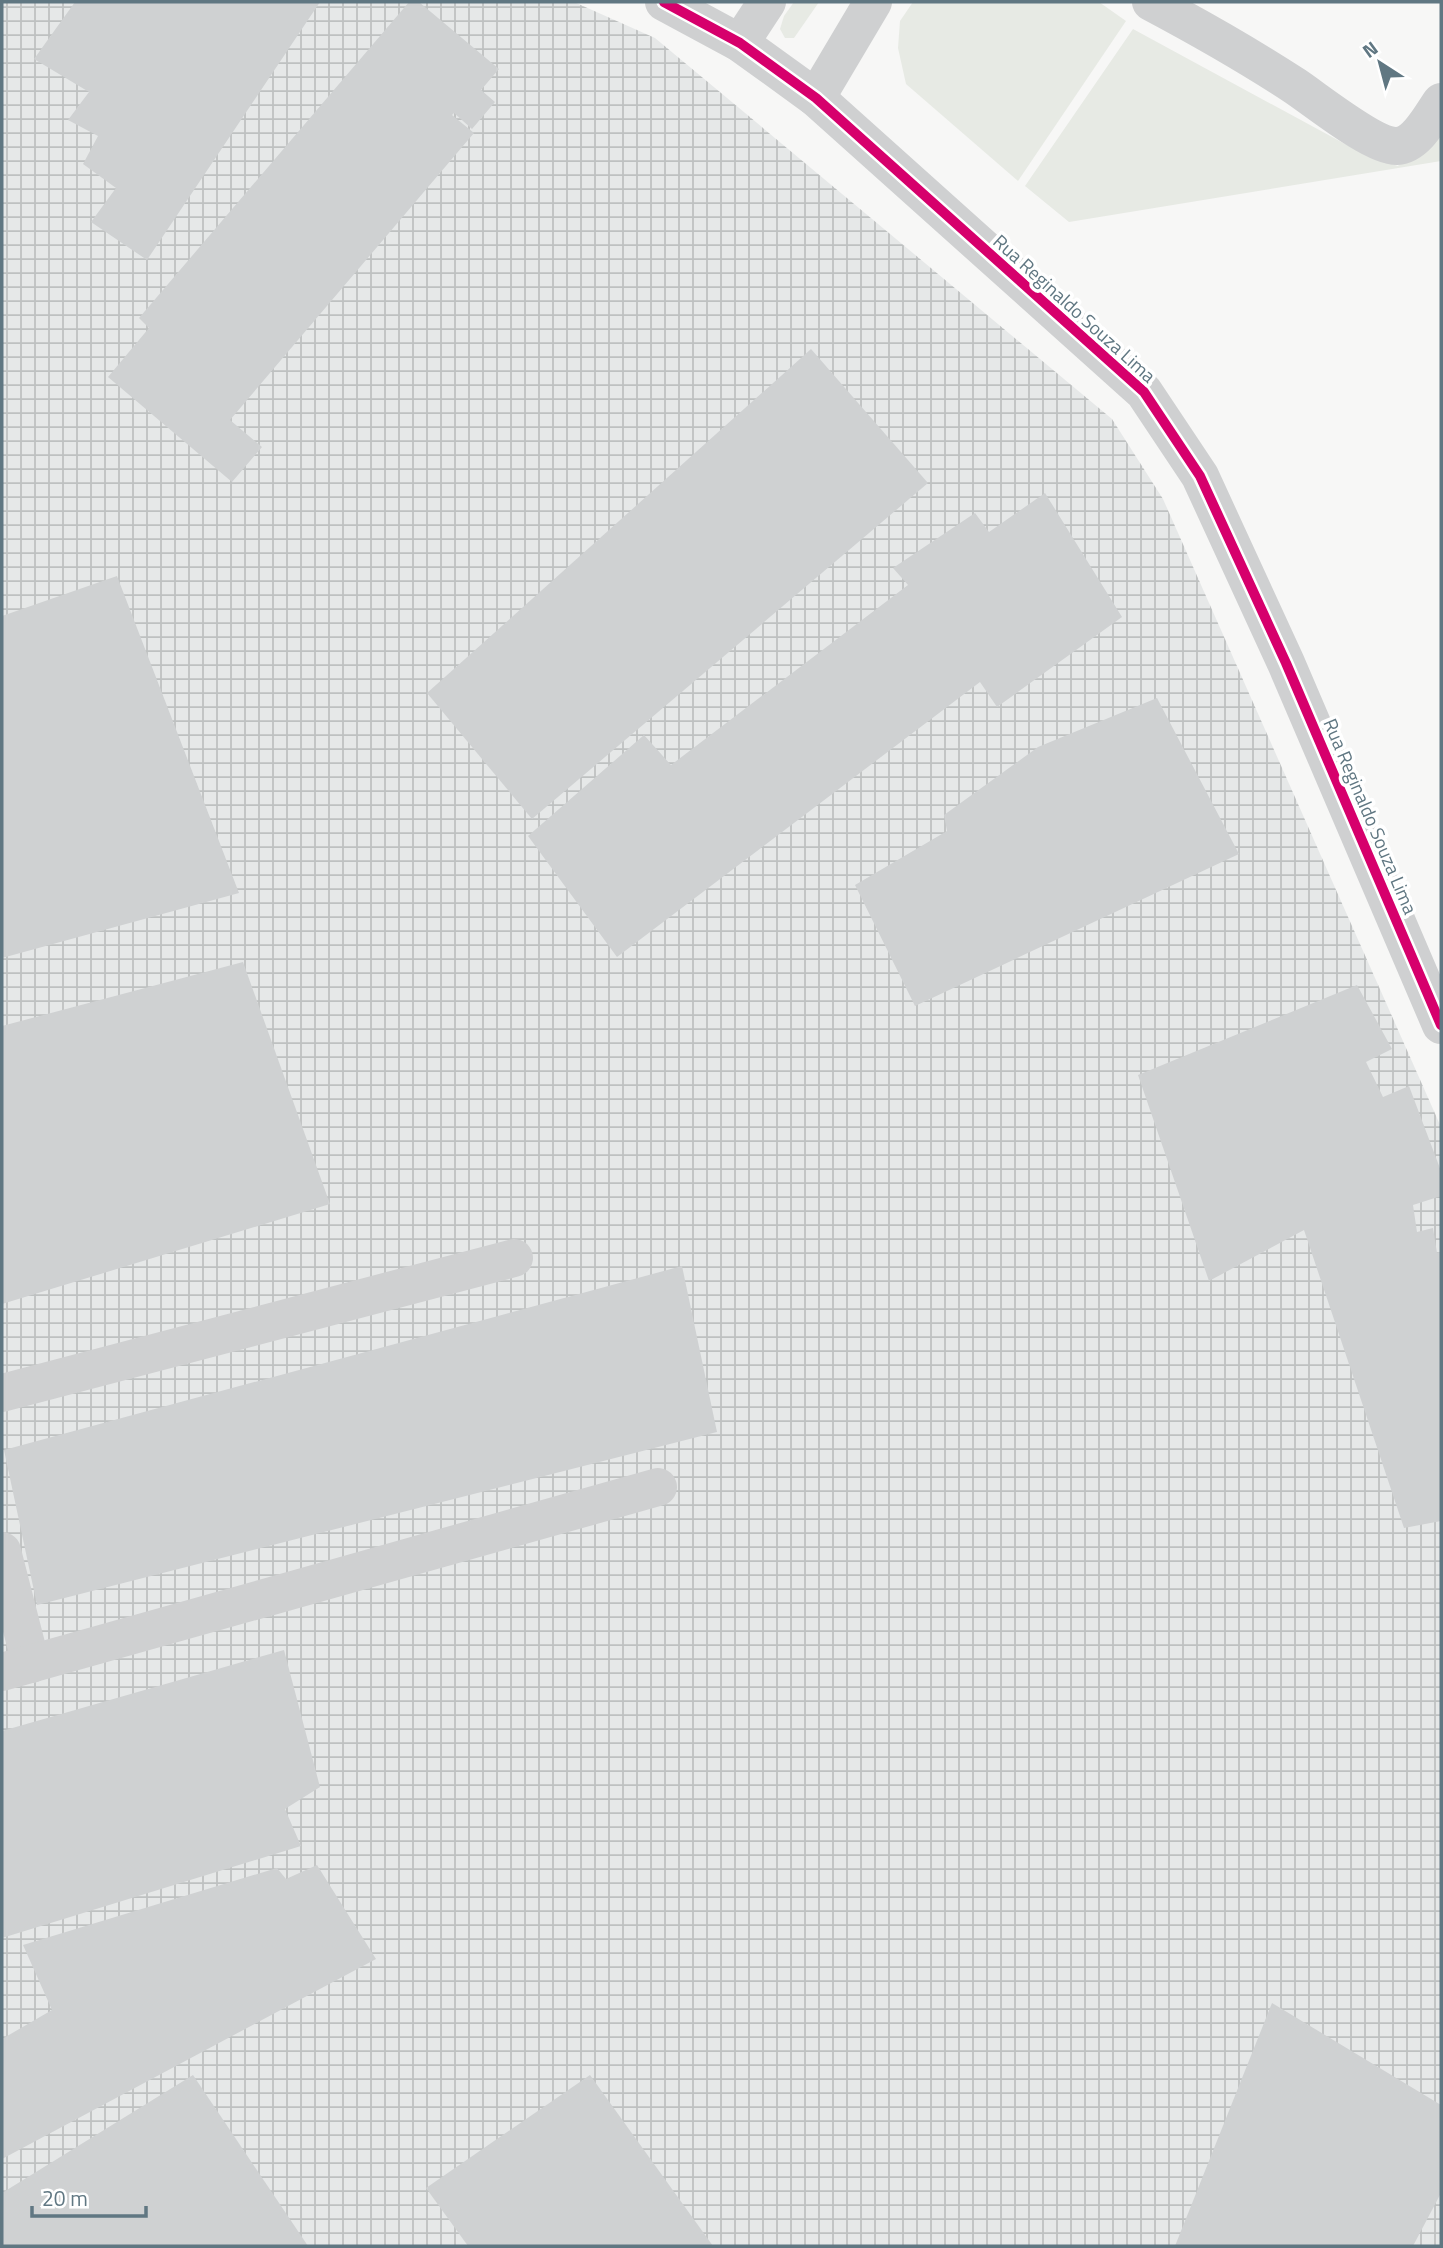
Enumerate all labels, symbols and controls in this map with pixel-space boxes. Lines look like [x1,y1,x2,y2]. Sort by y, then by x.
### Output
north arrow [1345,28,1415,98]
text: N [1356,33,1384,64]
street label: Rua Reginaldo Souza Lima [987,227,1163,389]
street label: Rua Reginaldo Souza Lima [1317,714,1426,919]
scale bar [32,2174,145,2218]
text: 20 m [42,2182,88,2214]

